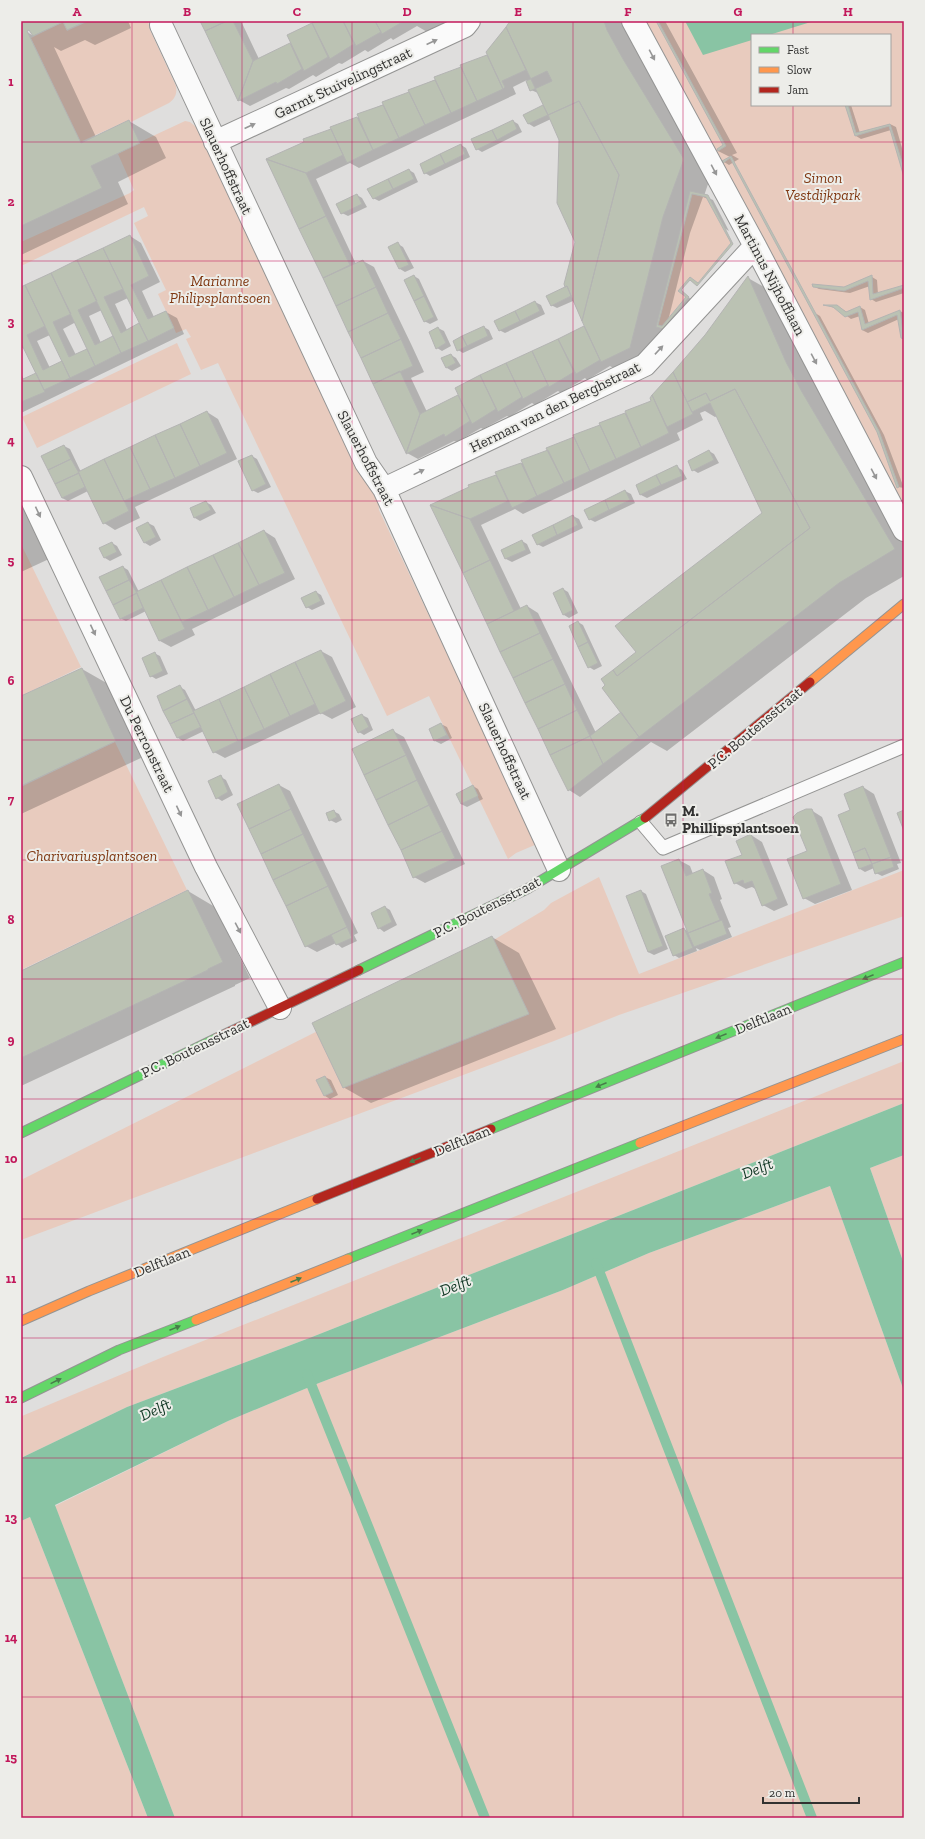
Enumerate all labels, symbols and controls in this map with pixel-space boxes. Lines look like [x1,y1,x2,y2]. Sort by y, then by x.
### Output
text: A [73,4,82,19]
text: B [183,4,191,19]
text: C [293,4,301,19]
text: D [402,4,412,19]
text: E [514,4,522,19]
text: F [624,4,632,19]
text: G [734,4,743,19]
text: H [843,4,853,19]
legend [751,34,891,106]
one-way arrow [426,39,437,45]
street label: Garmt Stuivelingstraat [271,43,415,123]
text: Fast [787,43,810,57]
one-way arrow [649,49,655,61]
text: Slow [787,63,813,77]
text: 1 [8,74,14,89]
text: Jam [787,83,809,97]
street label: Slauerhoffstraat [196,115,256,218]
one-way arrow [244,122,256,129]
one-way arrow [710,164,717,176]
park label: Simon Vestdijkpark [785,169,861,204]
text: 2 [8,194,15,209]
street label: Martinus Nijhofflaan [731,211,810,339]
park label: Marianne Philipsplantsoen [169,272,271,307]
text: 3 [8,314,15,329]
one-way arrow [654,345,663,355]
one-way arrow [811,353,817,365]
street label: Herman van den Berghstraat [467,358,644,456]
street label: Slauerhoffstraat [333,408,399,509]
text: 4 [7,433,15,448]
one-way arrow [871,468,878,480]
one-way arrow [414,469,425,475]
one-way arrow [35,507,41,518]
text: 5 [8,553,15,568]
one-way arrow [90,624,96,636]
text: 6 [8,673,15,688]
street label: P.C. Boutensstraat [704,683,806,773]
street label: Du Perronstraat [116,693,178,796]
street label: Slauerhoffstraat [475,700,535,803]
text: 7 [8,792,15,807]
place label: M. Phillipsplantsoen [682,802,799,837]
one-way arrow [176,806,182,817]
bus stop icon: M. Phillipsplantsoen [663,812,679,828]
park label: Charivariusplantsoen [27,847,158,865]
street label: P.C. Boutensstraat [430,872,544,942]
text: 8 [7,912,15,927]
one-way arrow [234,922,241,933]
one-way arrow [862,974,873,980]
street label: Delftlaan [732,999,794,1038]
street label: P.C. Boutensstraat [138,1014,252,1082]
text: 9 [8,1032,15,1047]
one-way arrow [716,1033,727,1039]
one-way arrow [594,1082,606,1088]
street label: Delftlaan [431,1121,493,1160]
text: 10 [5,1151,18,1166]
water label: Delft [739,1154,776,1183]
one-way arrow [409,1157,421,1163]
one-way arrow [411,1229,423,1235]
street label: Delftlaan [131,1242,193,1281]
text: 11 [6,1271,17,1286]
water label: Delft [437,1271,474,1300]
one-way arrow [290,1277,302,1283]
one-way arrow [169,1325,180,1331]
one-way arrow [50,1377,62,1384]
text: 12 [5,1391,17,1406]
water label: Delft [137,1394,174,1425]
text: 13 [5,1510,17,1525]
text: 14 [5,1630,18,1645]
text: 15 [5,1750,17,1765]
scale bar [763,1779,859,1805]
text: 20 m [769,1786,796,1800]

